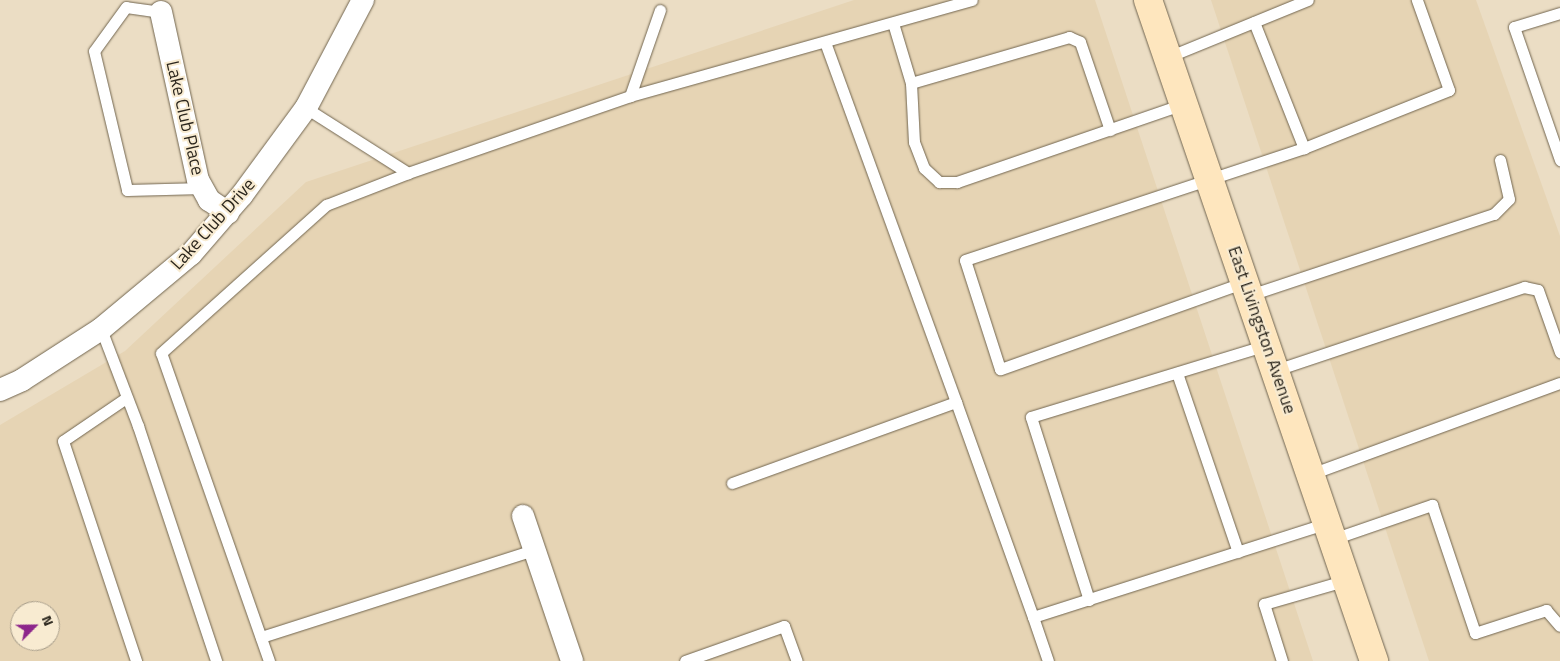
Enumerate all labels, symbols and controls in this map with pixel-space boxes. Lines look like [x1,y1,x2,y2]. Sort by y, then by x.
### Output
street label: Lake Club Place [161,59,209,177]
street label: Lake Club Drive [166,174,260,274]
street label: East Livingston Avenue [1223,243,1301,417]
north arrow [10,601,60,651]
text: N [37,612,60,629]

